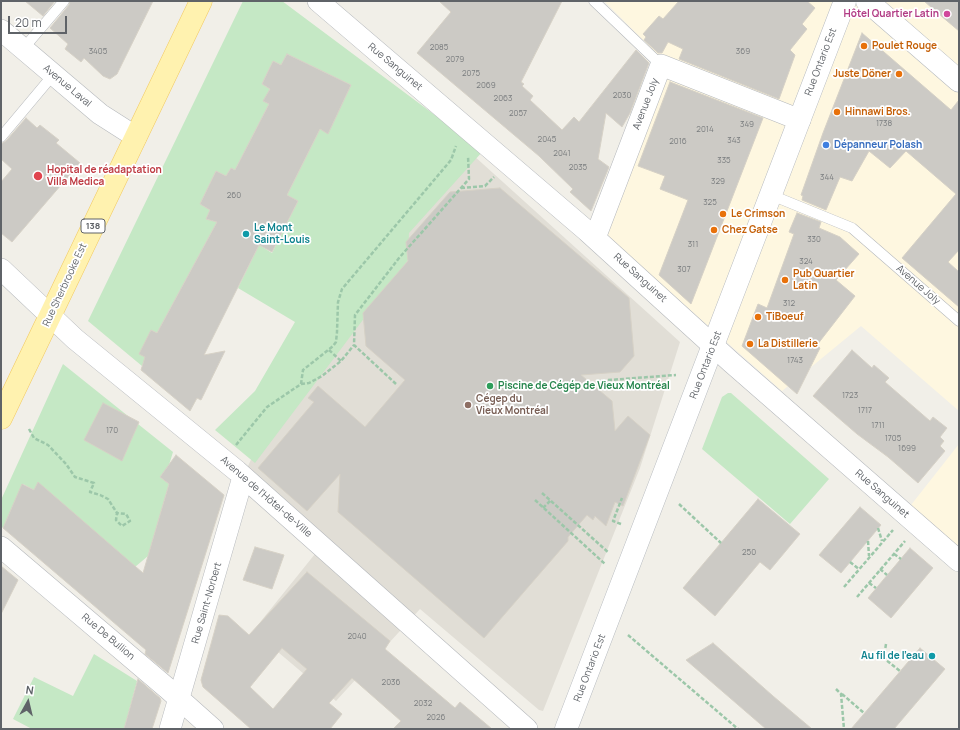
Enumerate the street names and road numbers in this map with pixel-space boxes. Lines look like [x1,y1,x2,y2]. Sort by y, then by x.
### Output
street label: Rue Ontario Est [803,26,839,98]
street label: Rue Sanguinet [365,41,425,93]
street label: Avenue Laval [40,62,94,110]
street label: Avenue Joly [631,76,661,132]
road number: 138 [81,219,105,233]
street label: Rue Sherbrooke Est [40,241,90,329]
street label: Rue Sanguinet [611,251,669,305]
street label: Avenue Joly [894,263,942,307]
street label: Rue Ontario Est [688,329,724,401]
street label: Avenue de l'Hôtel-de-Ville [218,454,314,540]
street label: Rue Sanguinet [853,467,911,521]
street label: Rue Saint-Norbert [190,561,224,645]
street label: Rue De Bullion [79,611,137,663]
street label: Rue Ontario Est [572,632,608,704]

